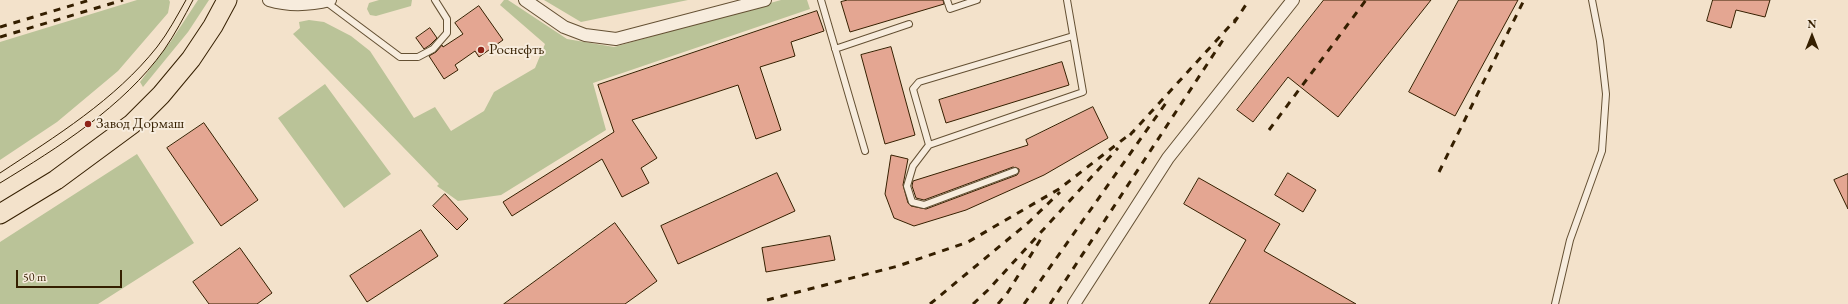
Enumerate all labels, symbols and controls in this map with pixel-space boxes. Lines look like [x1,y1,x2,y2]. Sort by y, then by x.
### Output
north arrow [1792,16,1832,56]
text: N [1808,17,1816,31]
place label: Роснефть [489,41,544,59]
marker: Роснефть [476,45,486,55]
place label: Завод Дормаш [96,115,184,133]
marker: Завод Дормаш [83,119,93,129]
scale bar [18,262,124,288]
text: 50 m [23,269,46,285]

